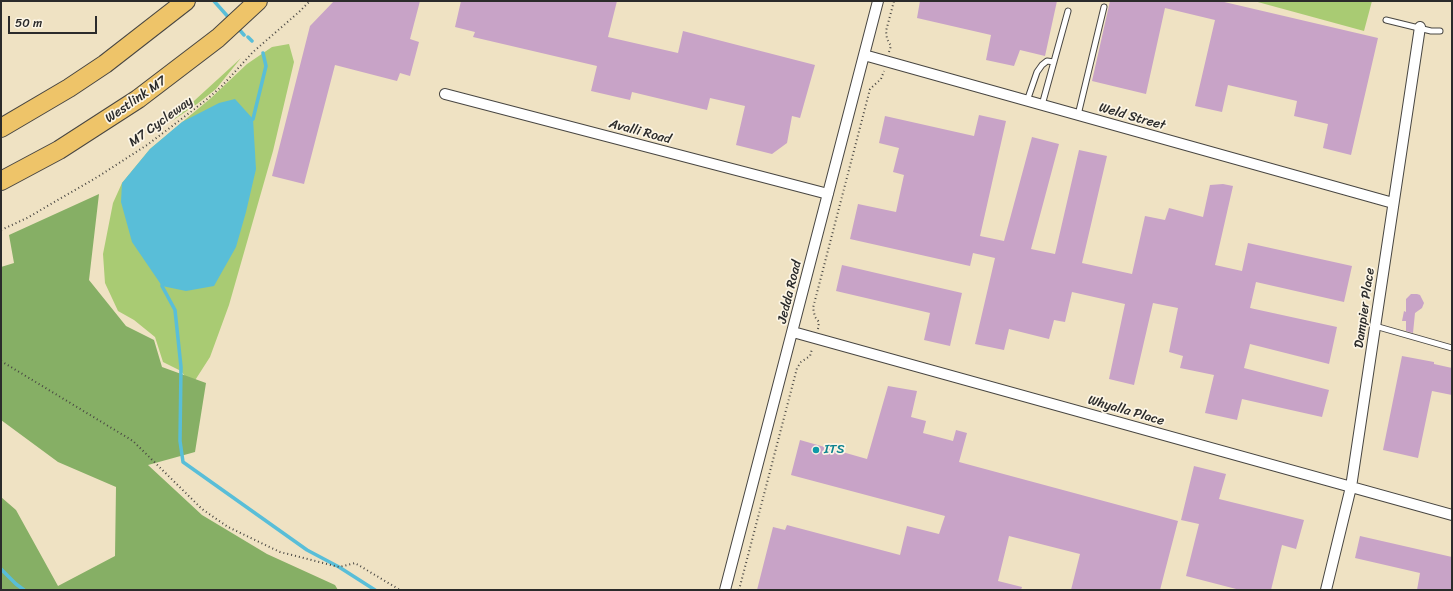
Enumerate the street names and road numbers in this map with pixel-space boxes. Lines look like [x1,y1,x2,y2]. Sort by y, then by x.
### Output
street label: Westlink M7 [102,73,170,127]
street label: M7 Cycleway [126,94,196,150]
street label: Weld Street [1097,100,1167,134]
street label: Avalli Road [607,116,673,148]
street label: Jedda Road [775,259,805,325]
street label: Dampier Place [1352,267,1378,349]
street label: Whyalla Place [1086,393,1166,429]

